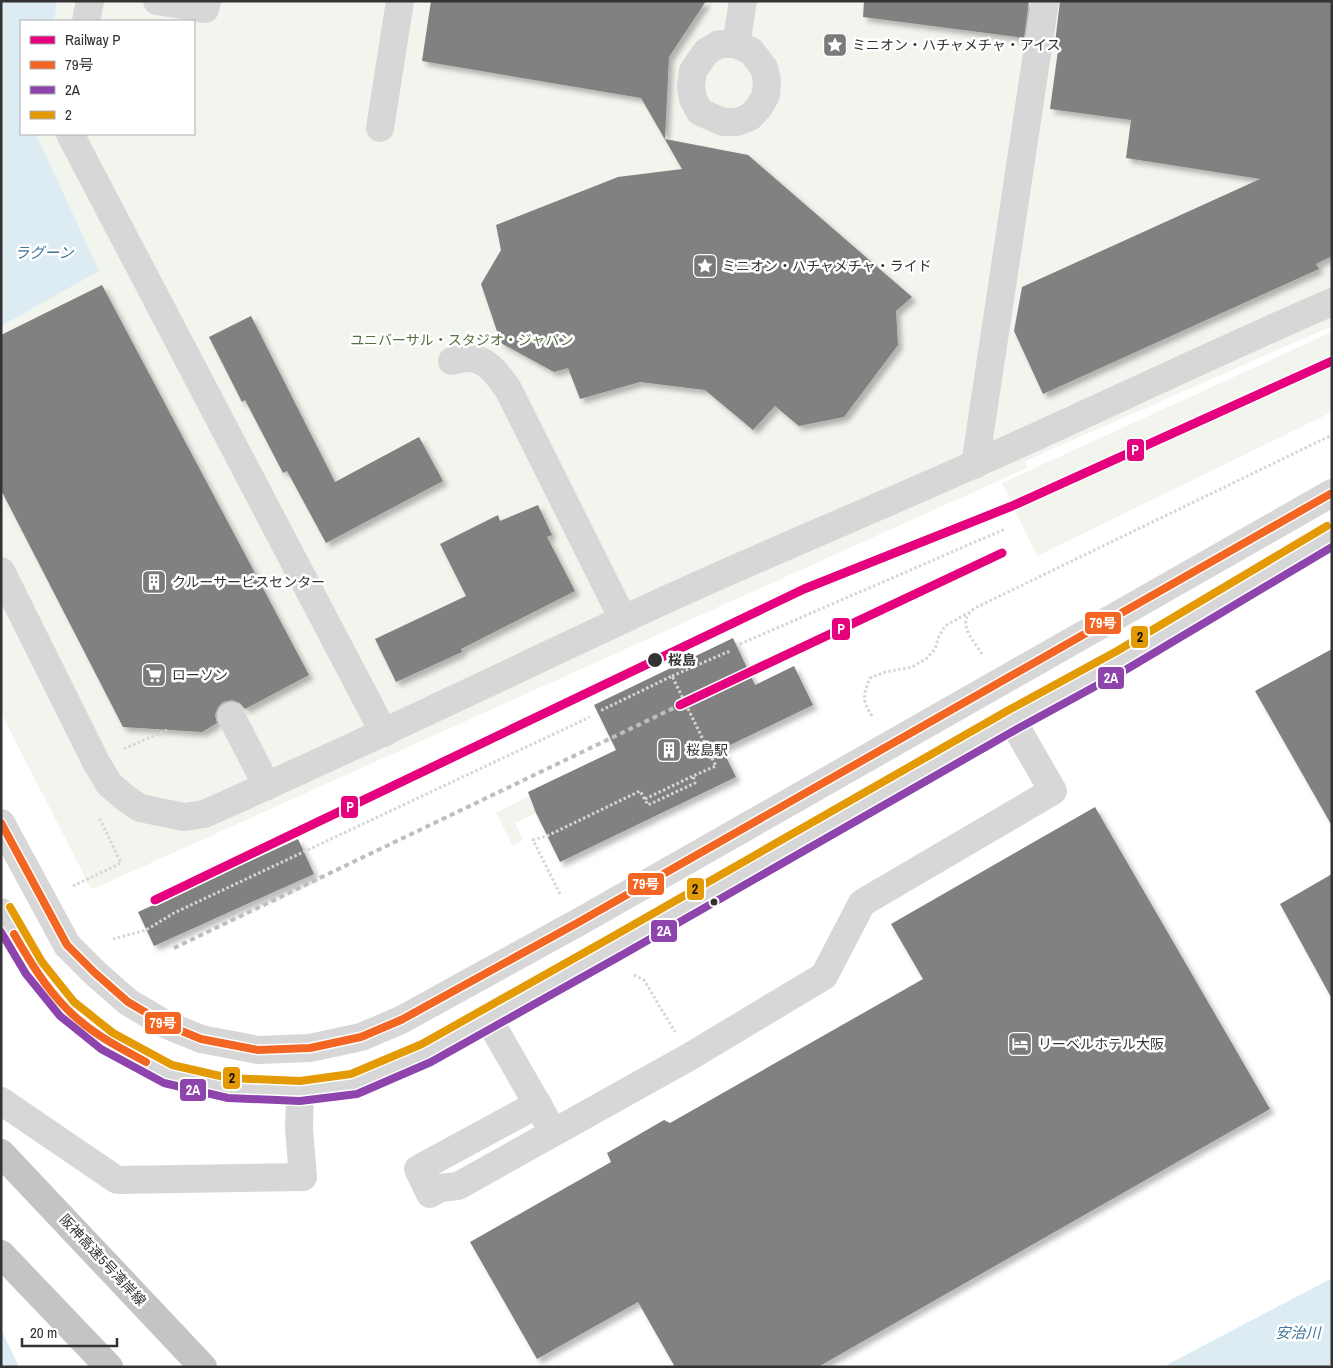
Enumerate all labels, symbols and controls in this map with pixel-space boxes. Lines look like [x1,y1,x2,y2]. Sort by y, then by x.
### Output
legend [20,20,195,135]
text: Railway P [65,29,120,50]
place icon: ミニオン・ハチャメチャ・アイス [822,32,848,58]
place label: ミニオン・ハチャメチャ・アイス [852,36,1061,54]
text: 79号 [65,54,94,75]
text: 2A [65,79,81,100]
text: 2 [65,104,72,125]
water label: ラグーン [14,242,75,263]
place icon: ミニオン・ハチャメチャ・ライド [692,253,718,279]
place label: ミニオン・ハチャメチャ・ライド [722,257,932,275]
park label: ユニバーサル・スタジオ・ジャパン [350,331,574,349]
line badge: P [1126,438,1145,462]
text: P [1131,441,1139,459]
building icon: クルーサービスセンター [141,569,167,595]
place label: クルーサービスセンター [172,573,325,591]
line badge: 79号 [1084,611,1122,635]
text: 79号 [1090,614,1116,632]
line badge: P [831,617,851,641]
text: P [837,620,845,638]
line badge: 2 [1130,625,1149,649]
text: 2 [1137,628,1143,646]
marker: 桜島 [646,651,664,669]
place label: 桜島 [668,651,696,669]
supermarket icon: ローソン [141,662,167,688]
place label: ローソン [172,666,228,684]
line badge: 2A [1097,666,1125,690]
text: 2A [1104,669,1119,687]
building icon: 桜島駅 [656,737,682,763]
place label: 桜島駅 [686,741,728,759]
line badge: P [340,795,359,819]
text: P [346,798,354,816]
line badge: 79号 [627,872,665,896]
text: 79号 [633,875,659,893]
line badge: 2 [686,877,705,901]
text: 2 [692,880,698,898]
unlabelled marker [709,897,719,907]
line badge: 2A [650,919,678,943]
text: 2A [657,922,672,940]
line badge: 79号 [144,1011,182,1035]
text: 79号 [150,1014,176,1032]
hotel icon: リーベルホテル大阪 [1007,1031,1033,1057]
place label: リーベルホテル大阪 [1038,1035,1164,1053]
line badge: 2 [222,1066,241,1090]
text: 2 [229,1069,235,1087]
line badge: 2A [179,1078,207,1102]
text: 2A [186,1081,201,1099]
street label: 阪神高速5号湾岸線 [56,1211,150,1309]
scale bar [22,1316,118,1348]
text: 20 m [30,1322,57,1343]
water label: 安治川 [1275,1322,1322,1343]

